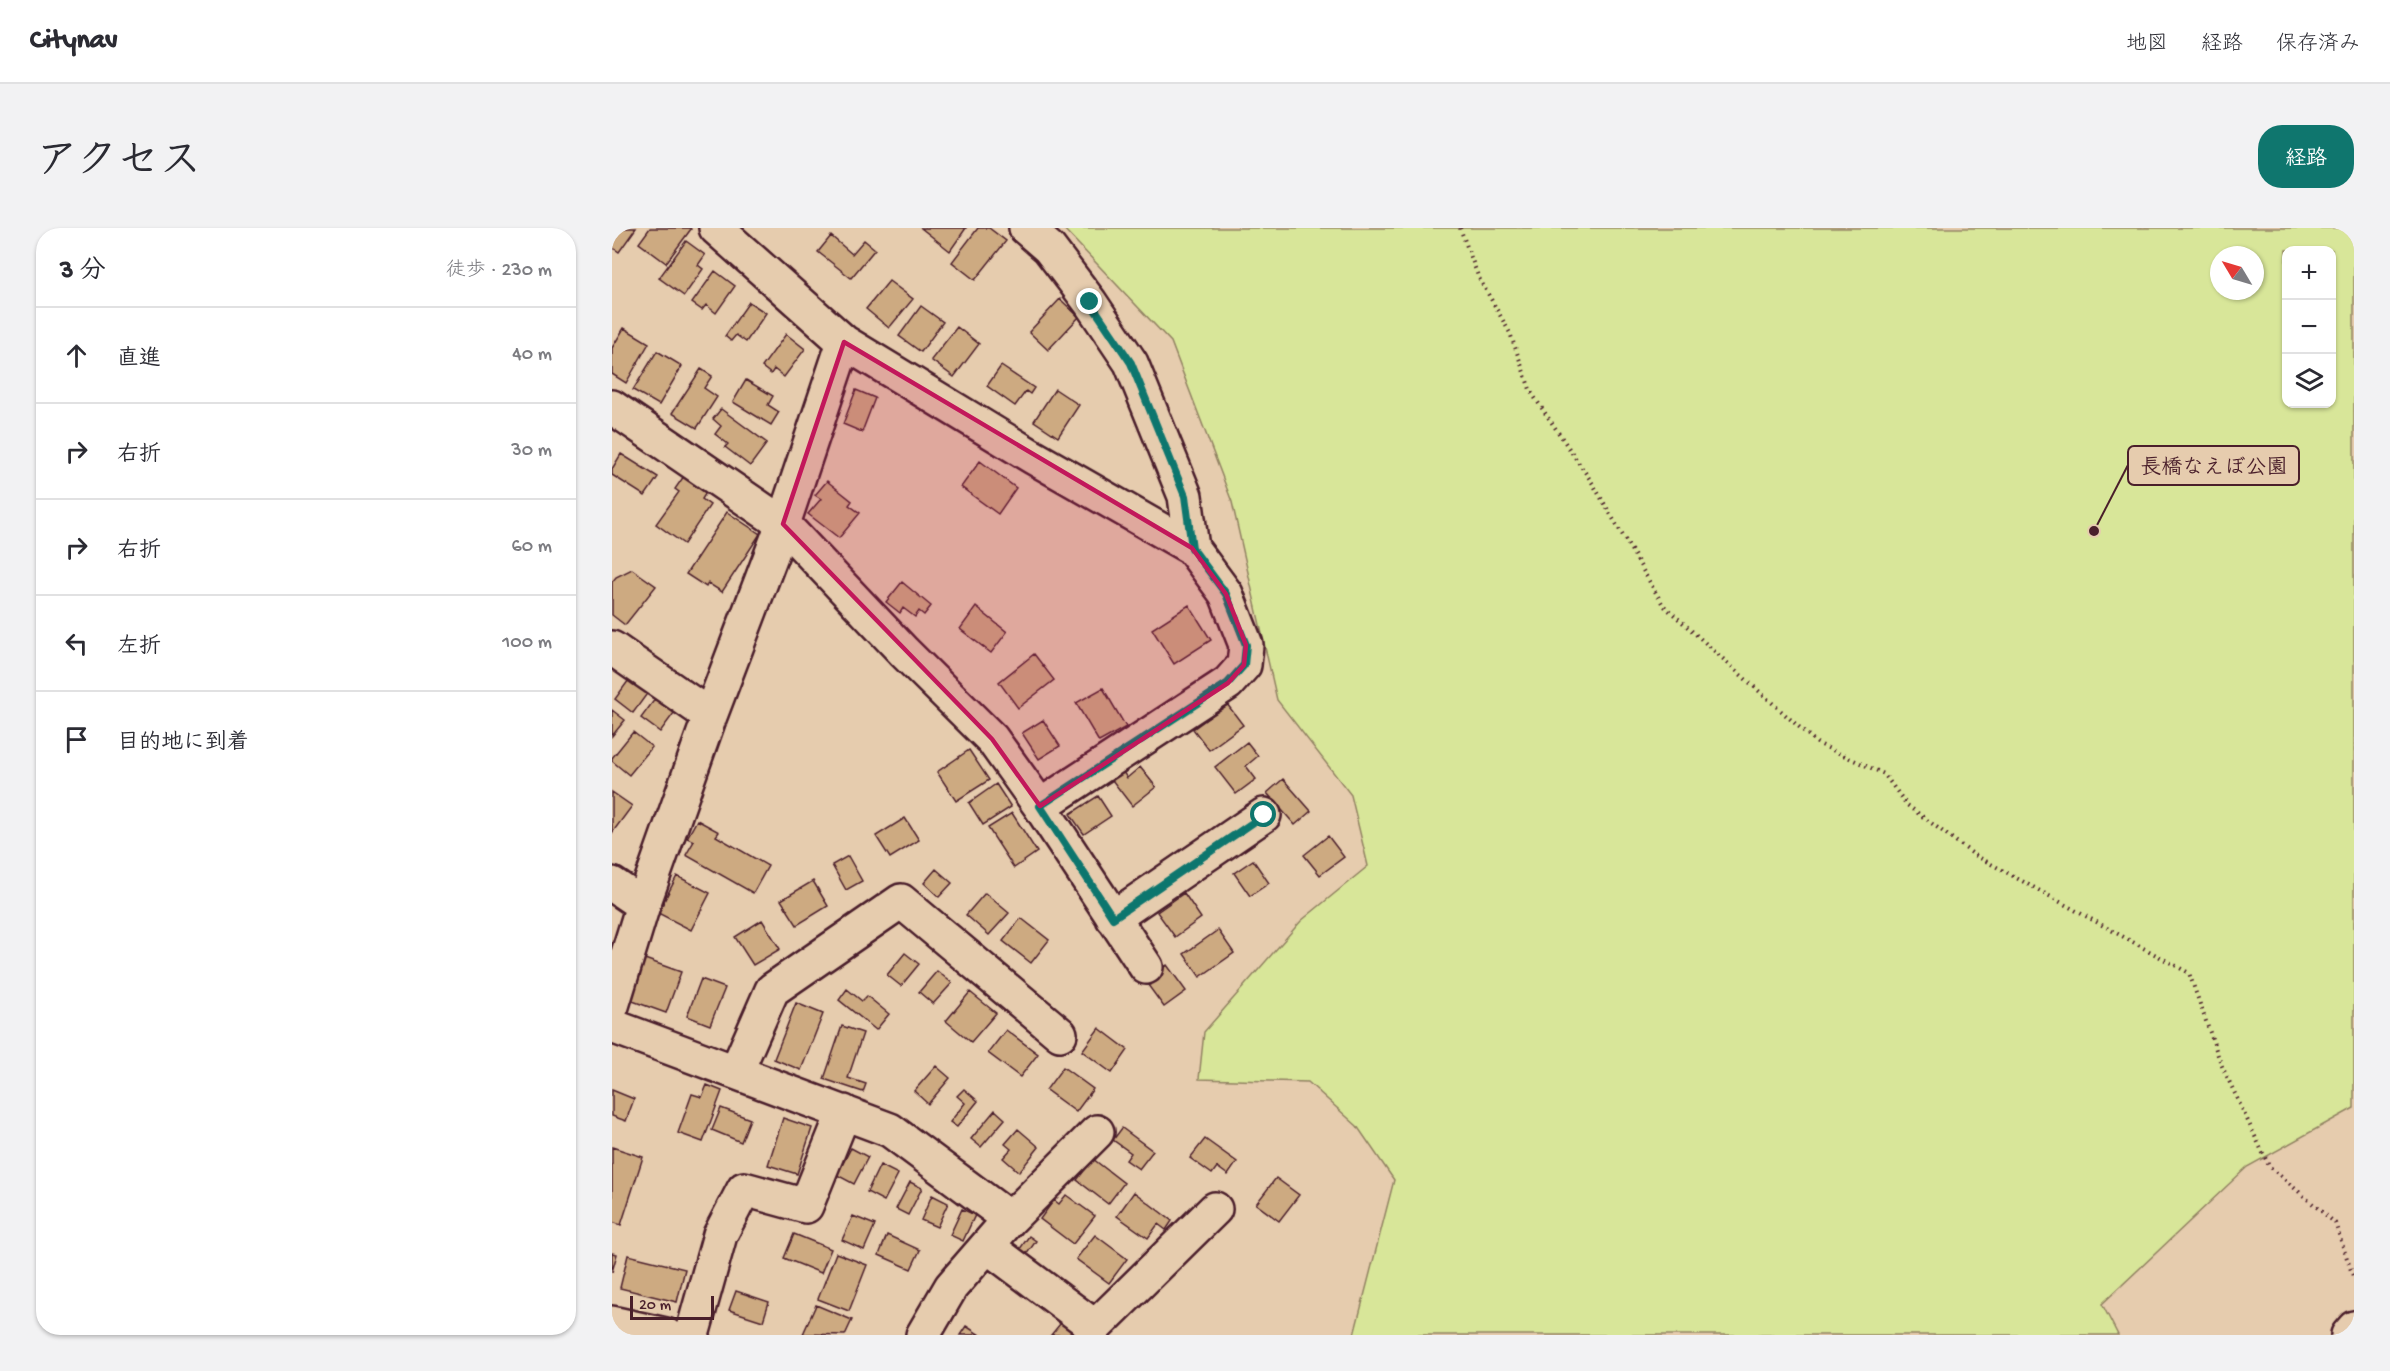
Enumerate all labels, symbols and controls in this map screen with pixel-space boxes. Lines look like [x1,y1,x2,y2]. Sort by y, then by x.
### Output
text: Citynav [30,25,118,58]
text: 地図 [2126,33,2168,58]
text: 経路 [2201,33,2243,58]
text: 保存済み [2276,33,2360,58]
button: 経路 [2258,125,2354,188]
text: アクセス [36,140,201,189]
north arrow [2210,246,2264,300]
map controls [2282,246,2336,408]
button: + [2282,246,2336,300]
text: 3 分 [60,257,106,288]
text: 徒歩 · 230 m [446,260,552,283]
route end [1076,288,1102,314]
button: − [2282,300,2336,354]
icon: ahead [60,339,93,372]
text: 40 m [512,344,552,367]
text: 直進 [117,347,161,373]
button: layers [2282,354,2336,408]
icon: right [60,435,93,468]
text: 30 m [511,440,552,463]
text: 右折 [117,443,161,469]
callout: 長橋なえぼ公園 [2128,446,2299,485]
text: 長橋なえぼ公園 [2141,456,2288,482]
icon: right [60,531,93,564]
text: 60 m [512,536,552,559]
text: 右折 [117,539,161,565]
icon: left [60,627,93,660]
text: 100 m [502,632,552,655]
text: 左折 [117,635,161,661]
icon: arrive [60,723,93,756]
text: 目的地に到着 [117,731,249,757]
route start [1250,801,1276,827]
scale bar [630,1293,714,1320]
text: 20 m [639,1297,671,1316]

